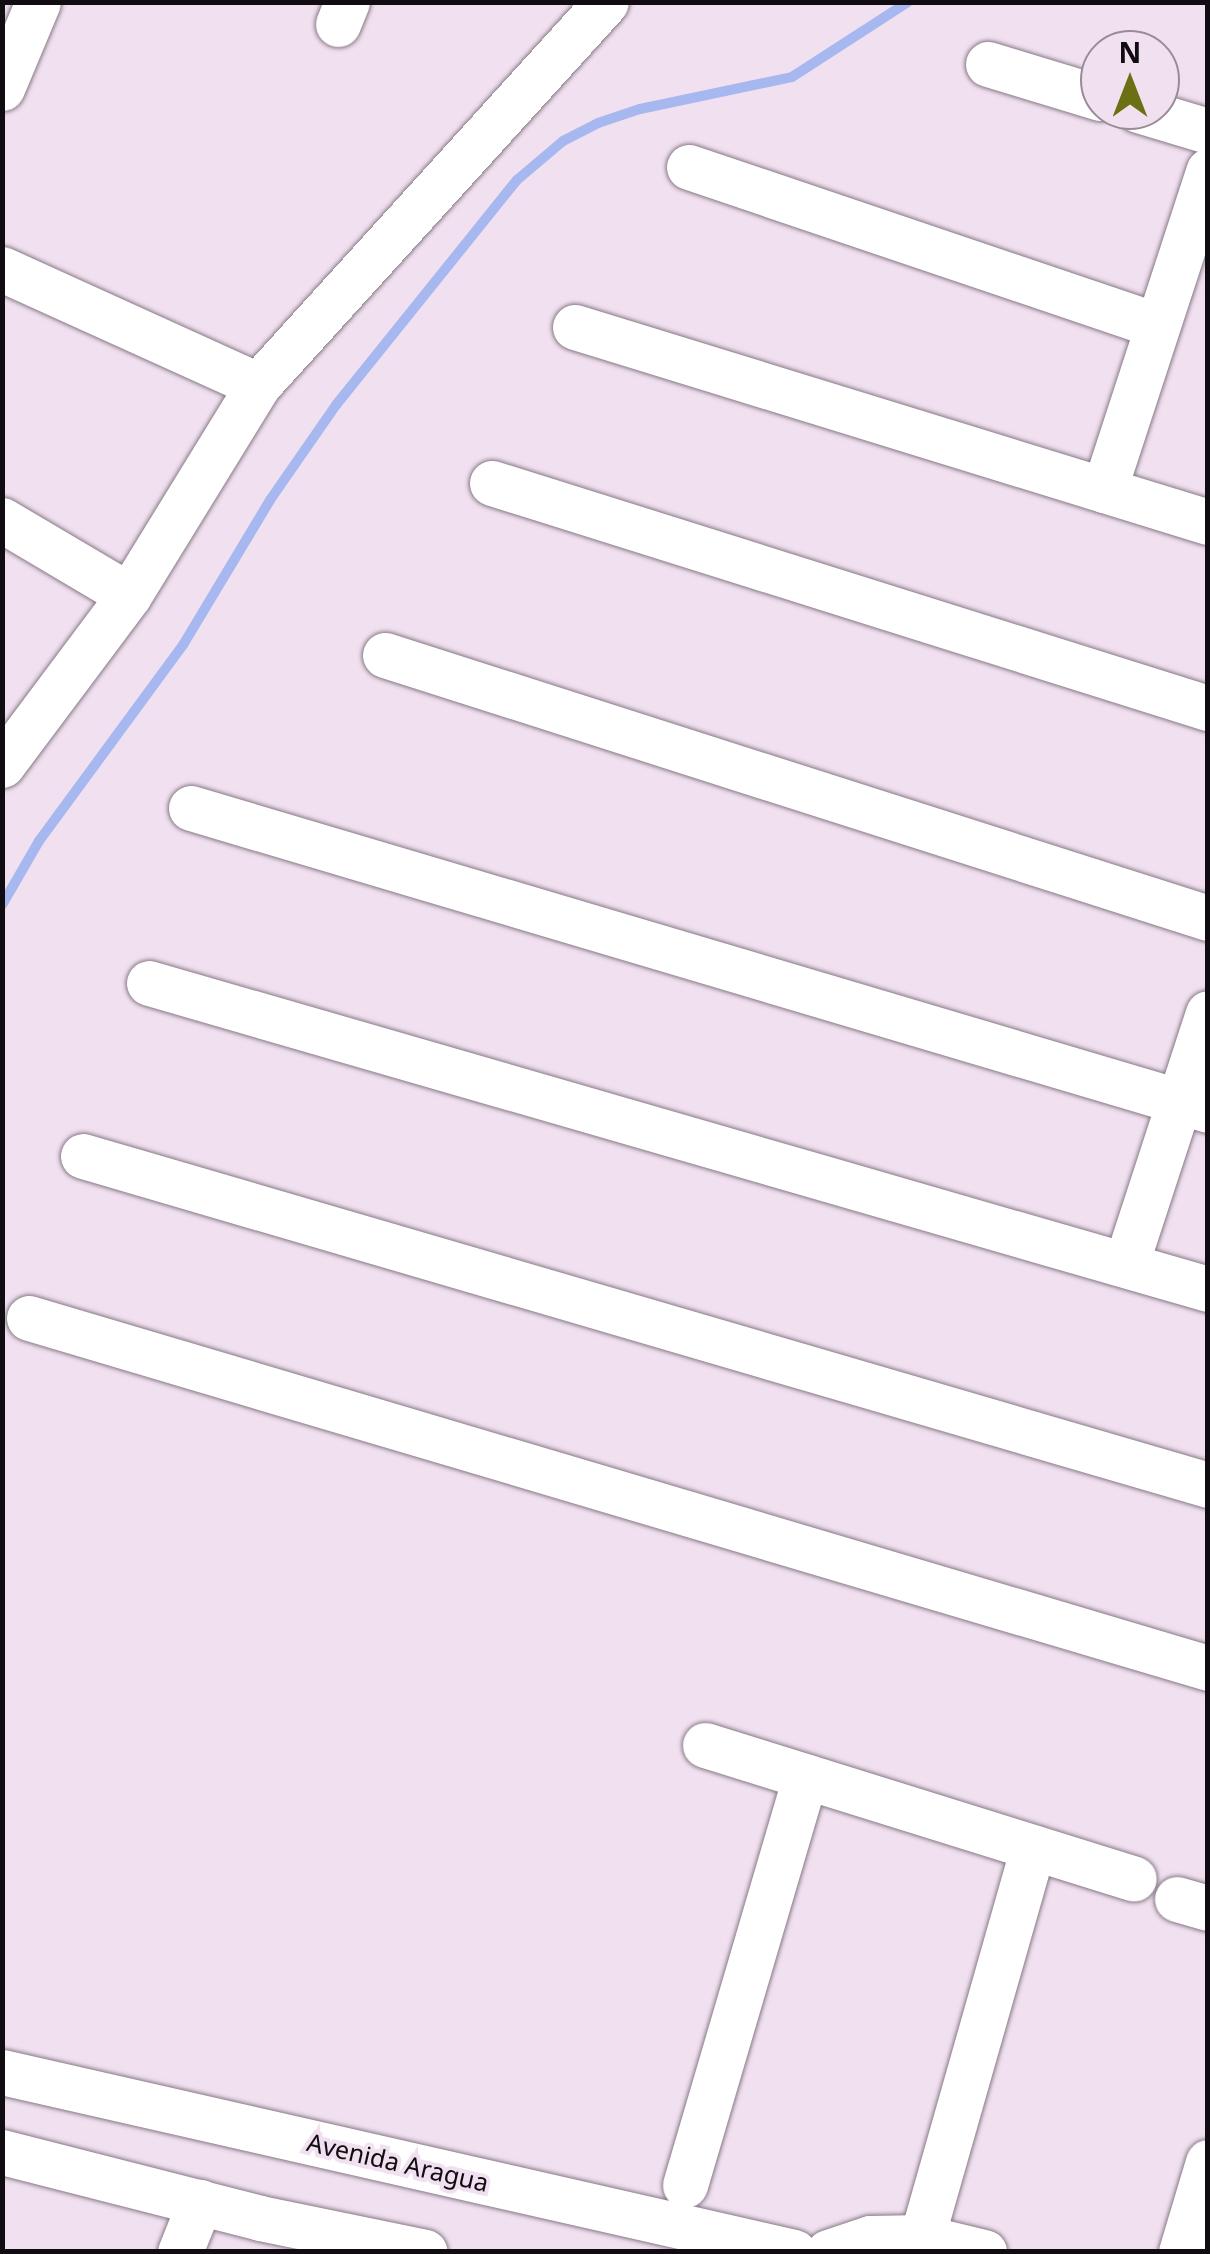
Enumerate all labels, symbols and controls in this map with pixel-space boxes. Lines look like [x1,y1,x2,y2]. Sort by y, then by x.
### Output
north arrow [1080,30,1180,130]
text: N [1119,33,1141,71]
street label: Avenida Aragua [304,2127,492,2197]

